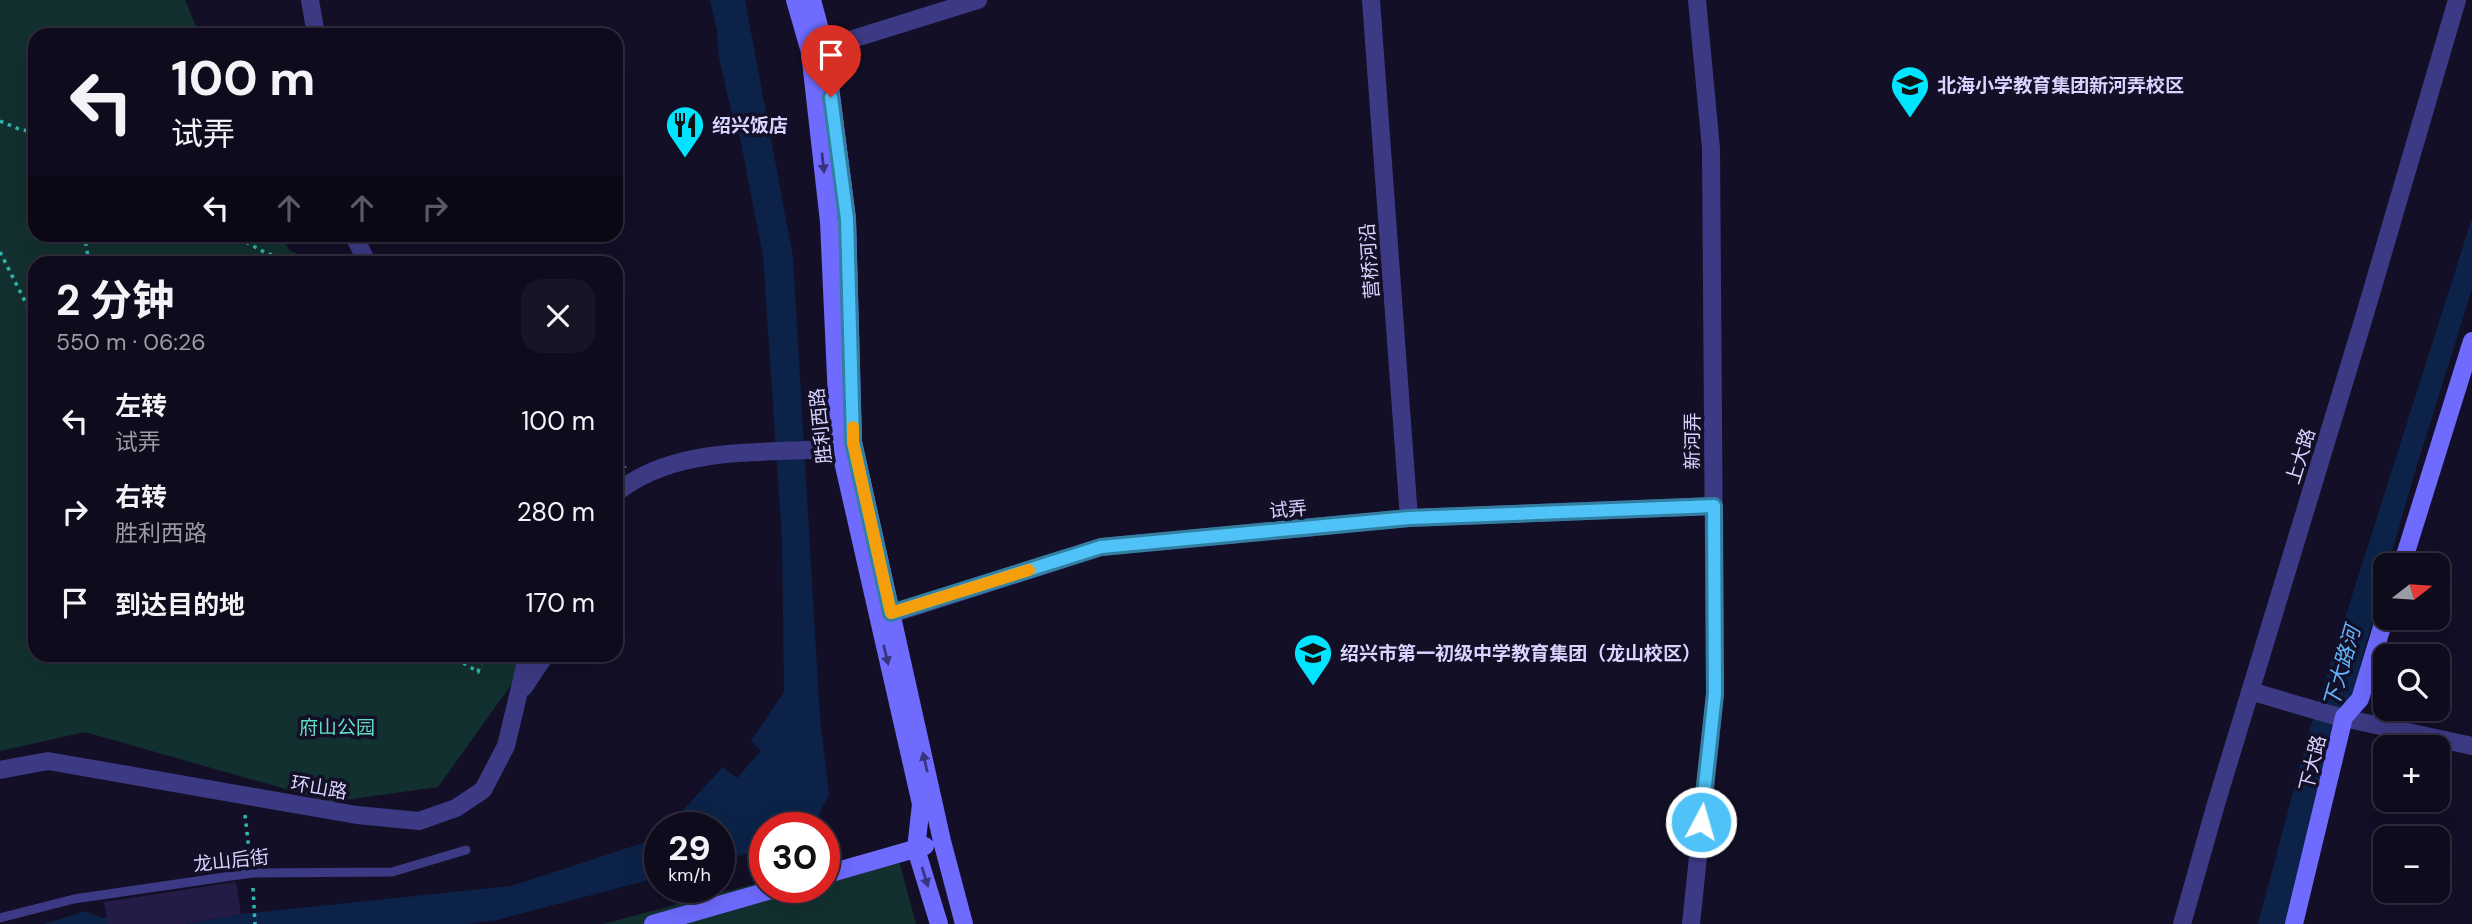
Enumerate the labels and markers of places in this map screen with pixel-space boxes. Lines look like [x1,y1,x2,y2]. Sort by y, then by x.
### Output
pin [801,25,861,97]
school or university icon: 北海小学教育集团新河弄校区 [1889,64,1931,119]
place label: 北海小学教育集团新河弄校区 [1937,73,2184,98]
restaurant icon: 绍兴饭店 [664,104,706,159]
place label: 绍兴饭店 [712,113,788,138]
school or university icon: 绍兴市第一初级中学教育集团（龙山校区） [1292,632,1334,687]
place label: 绍兴市第一初级中学教育集团（龙山校区） [1340,641,1701,666]

